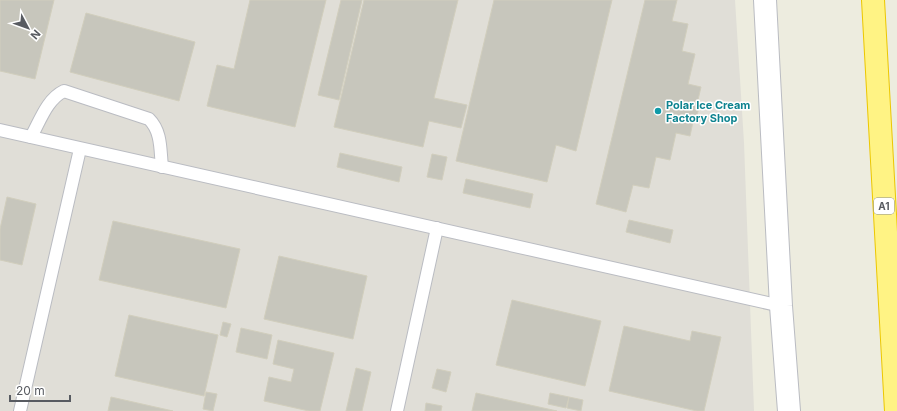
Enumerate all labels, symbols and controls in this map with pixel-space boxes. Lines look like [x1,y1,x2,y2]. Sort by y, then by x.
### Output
north arrow [8,8,48,48]
text: N [28,27,44,42]
place label: Polar Ice Cream Factory Shop [666,98,750,125]
marker: Polar Ice Cream Factory Shop [653,106,663,116]
road number: A1 [874,198,894,214]
scale bar [10,377,70,403]
text: 20 m [16,383,45,398]

